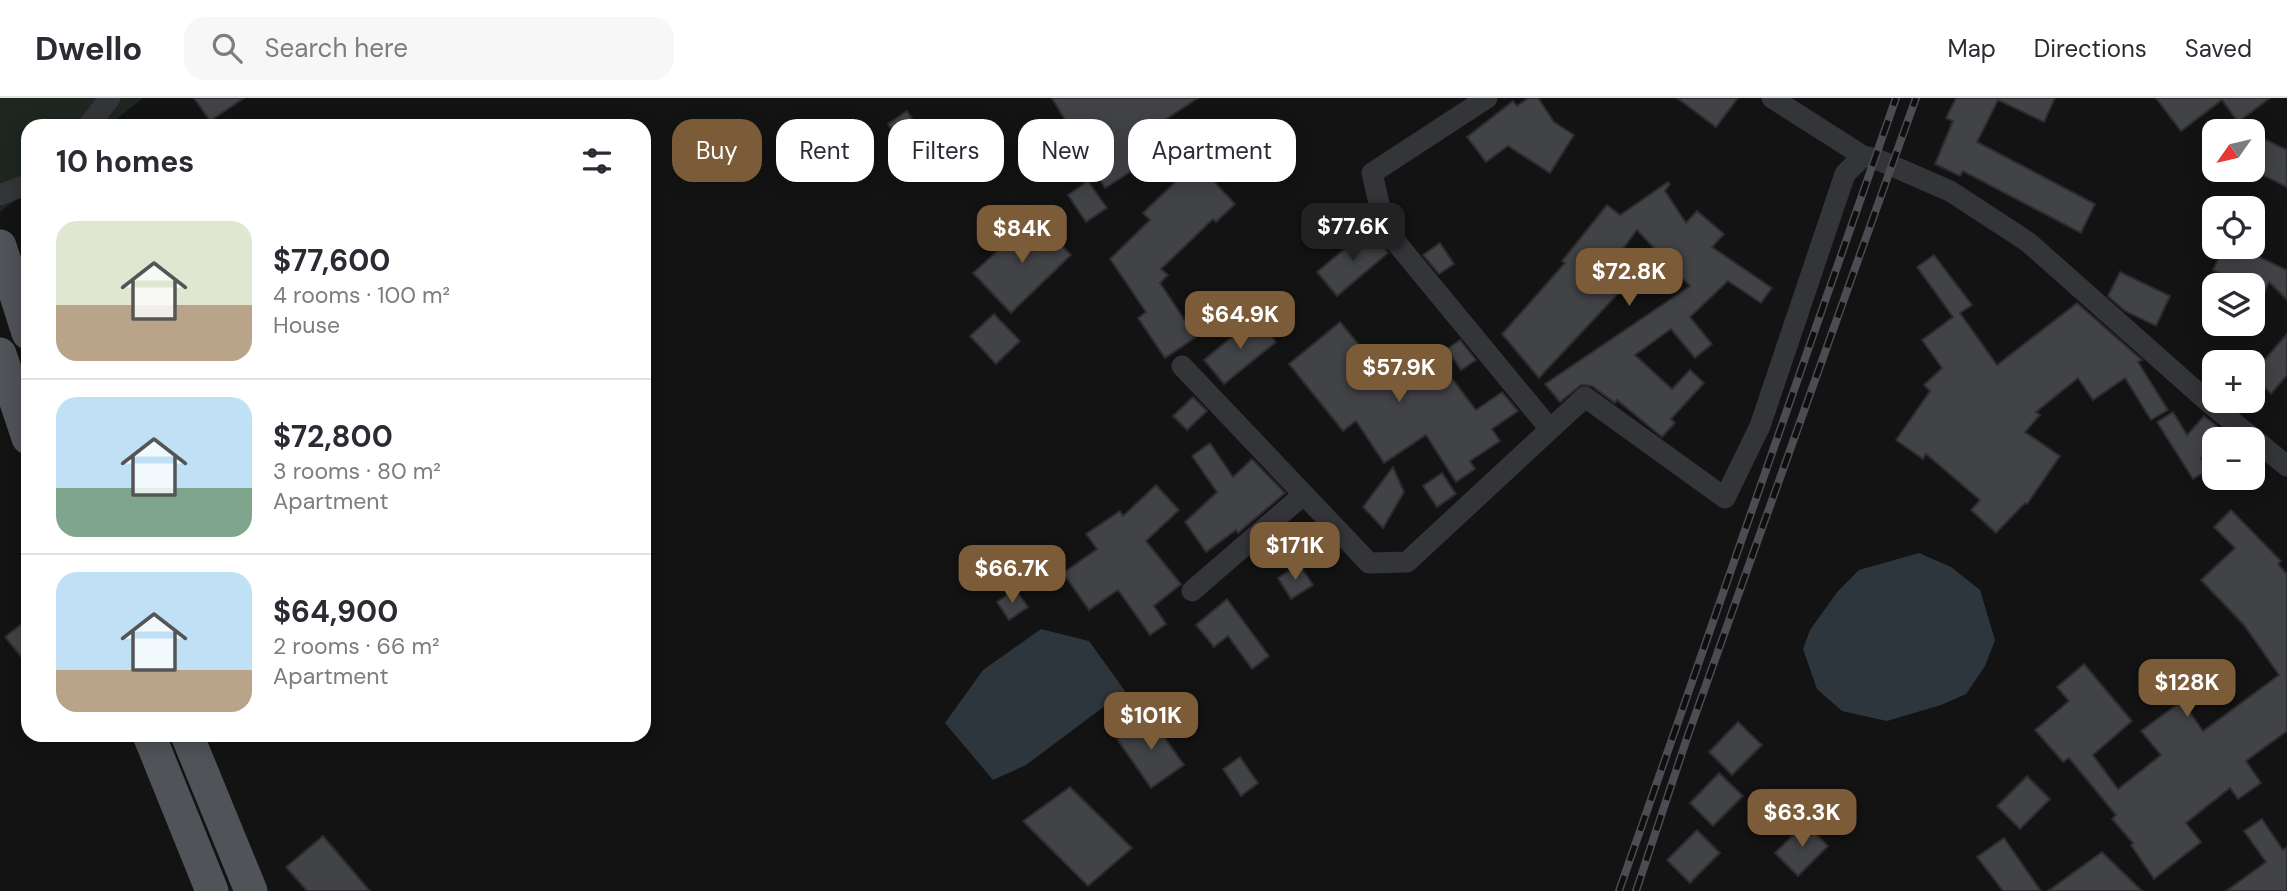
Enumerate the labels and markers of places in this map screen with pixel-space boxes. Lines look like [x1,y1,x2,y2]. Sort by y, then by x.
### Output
pin: $77.6K [1296,204,1410,263]
pin: $84K [981,206,1063,265]
pin: $72.8K [1572,248,1686,308]
pin: $64.9K [1183,292,1297,351]
pin: $57.9K [1342,344,1456,404]
pin: $171K [1246,522,1344,582]
pin: $66.7K [955,546,1069,605]
pin: $128K [2138,660,2236,719]
pin: $101K [1102,692,1200,752]
pin: $63.3K [1745,790,1859,849]

